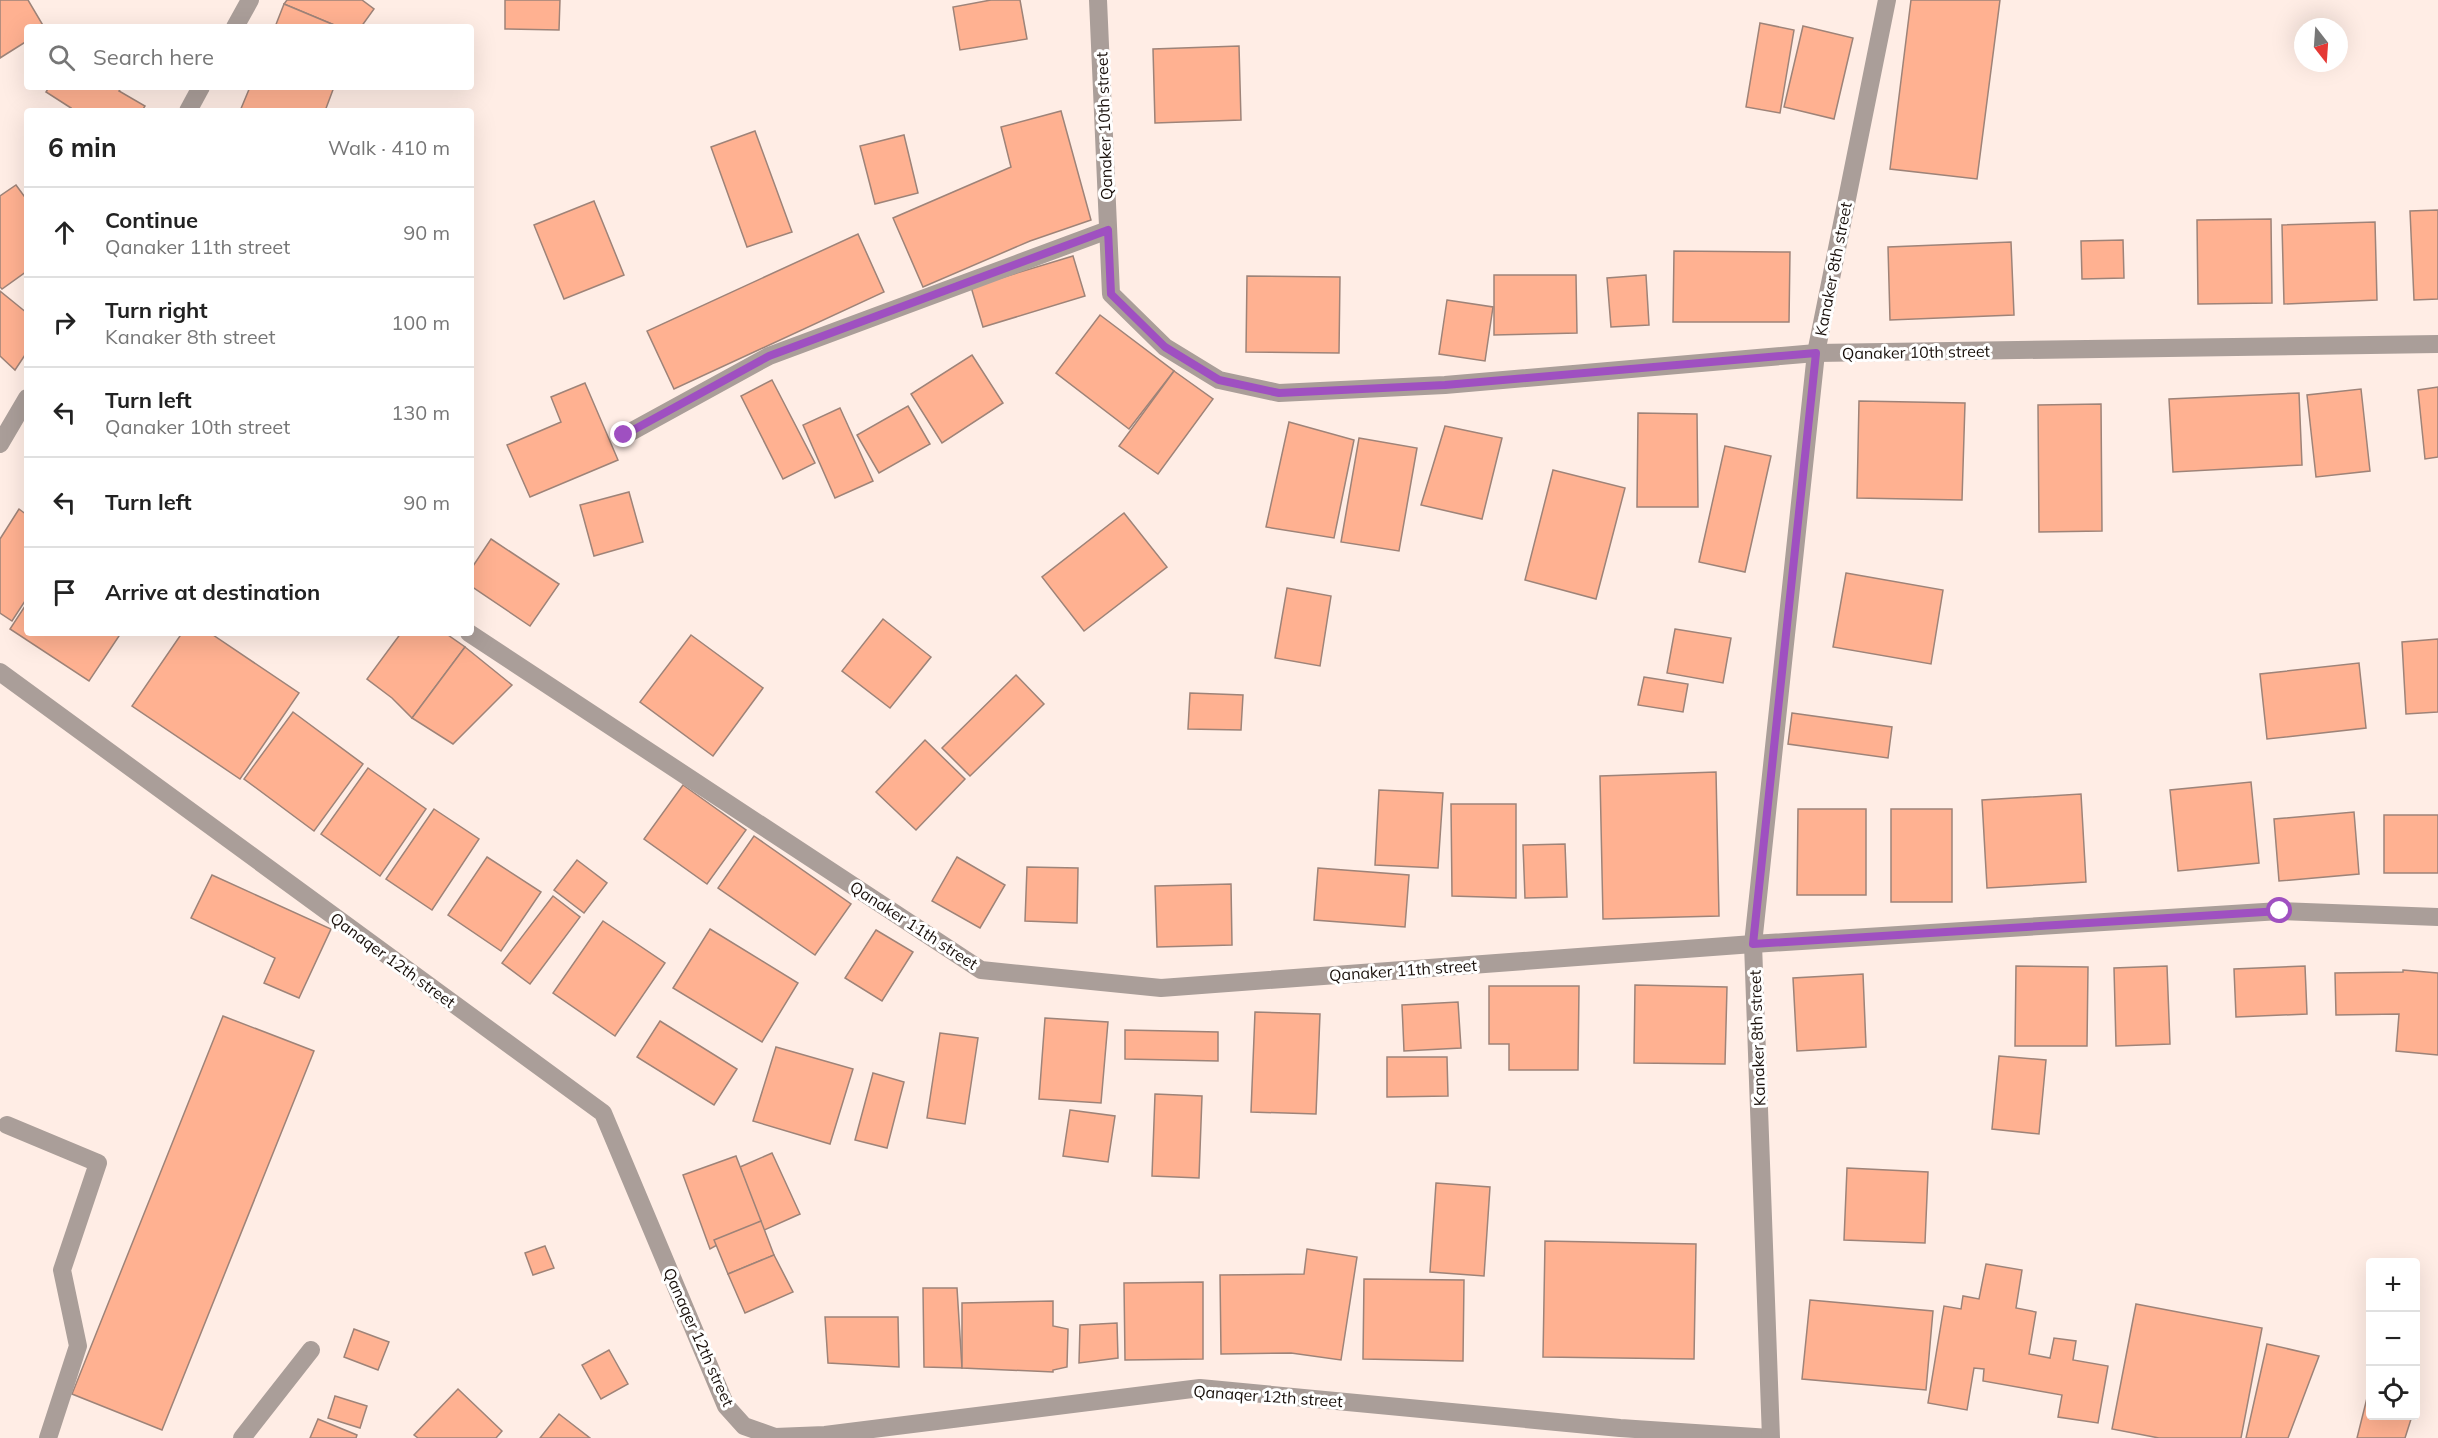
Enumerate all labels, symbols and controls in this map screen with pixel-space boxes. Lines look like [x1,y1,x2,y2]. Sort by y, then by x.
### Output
north arrow [2294,18,2348,72]
search box [24,24,474,90]
icon: search [45,41,78,74]
text: Search here [93,43,214,71]
street label: Qanaker 10th street [1091,51,1117,200]
text: 6 min [48,131,117,164]
text: Walk · 410 m [328,135,450,160]
street label: Kanaker 8th street [1810,200,1856,338]
text: Continue [105,206,198,234]
icon: ahead [48,216,81,249]
text: 90 m [403,220,450,245]
text: Qanaker 11th street [105,234,290,259]
text: Turn right [105,296,208,324]
icon: right [48,306,81,339]
text: 100 m [391,310,450,335]
text: Kanaker 8th street [105,324,275,349]
street label: Qanaker 10th street [1842,341,1991,363]
text: Turn left [105,386,192,414]
icon: left [48,396,81,429]
text: 130 m [391,400,450,425]
text: Qanaker 10th street [105,414,290,439]
route end [610,421,636,447]
icon: left [48,486,81,519]
text: Turn left [105,488,192,516]
text: 90 m [403,490,450,515]
icon: arrive [48,576,81,609]
text: Arrive at destination [105,578,320,606]
street label: Qanaker 11th street [846,876,982,974]
route start [2266,897,2292,923]
street label: Qanaqer 12th street [327,908,460,1012]
street label: Qanaker 11th street [1328,955,1478,985]
street label: Kanaker 8th street [1745,969,1769,1106]
map controls [2366,1258,2420,1420]
button: + [2366,1258,2420,1312]
street label: Qanaqer 12th street [659,1265,739,1410]
button: − [2366,1312,2420,1366]
button: locate [2366,1366,2420,1420]
street label: Qanaqer 12th street [1193,1381,1344,1411]

